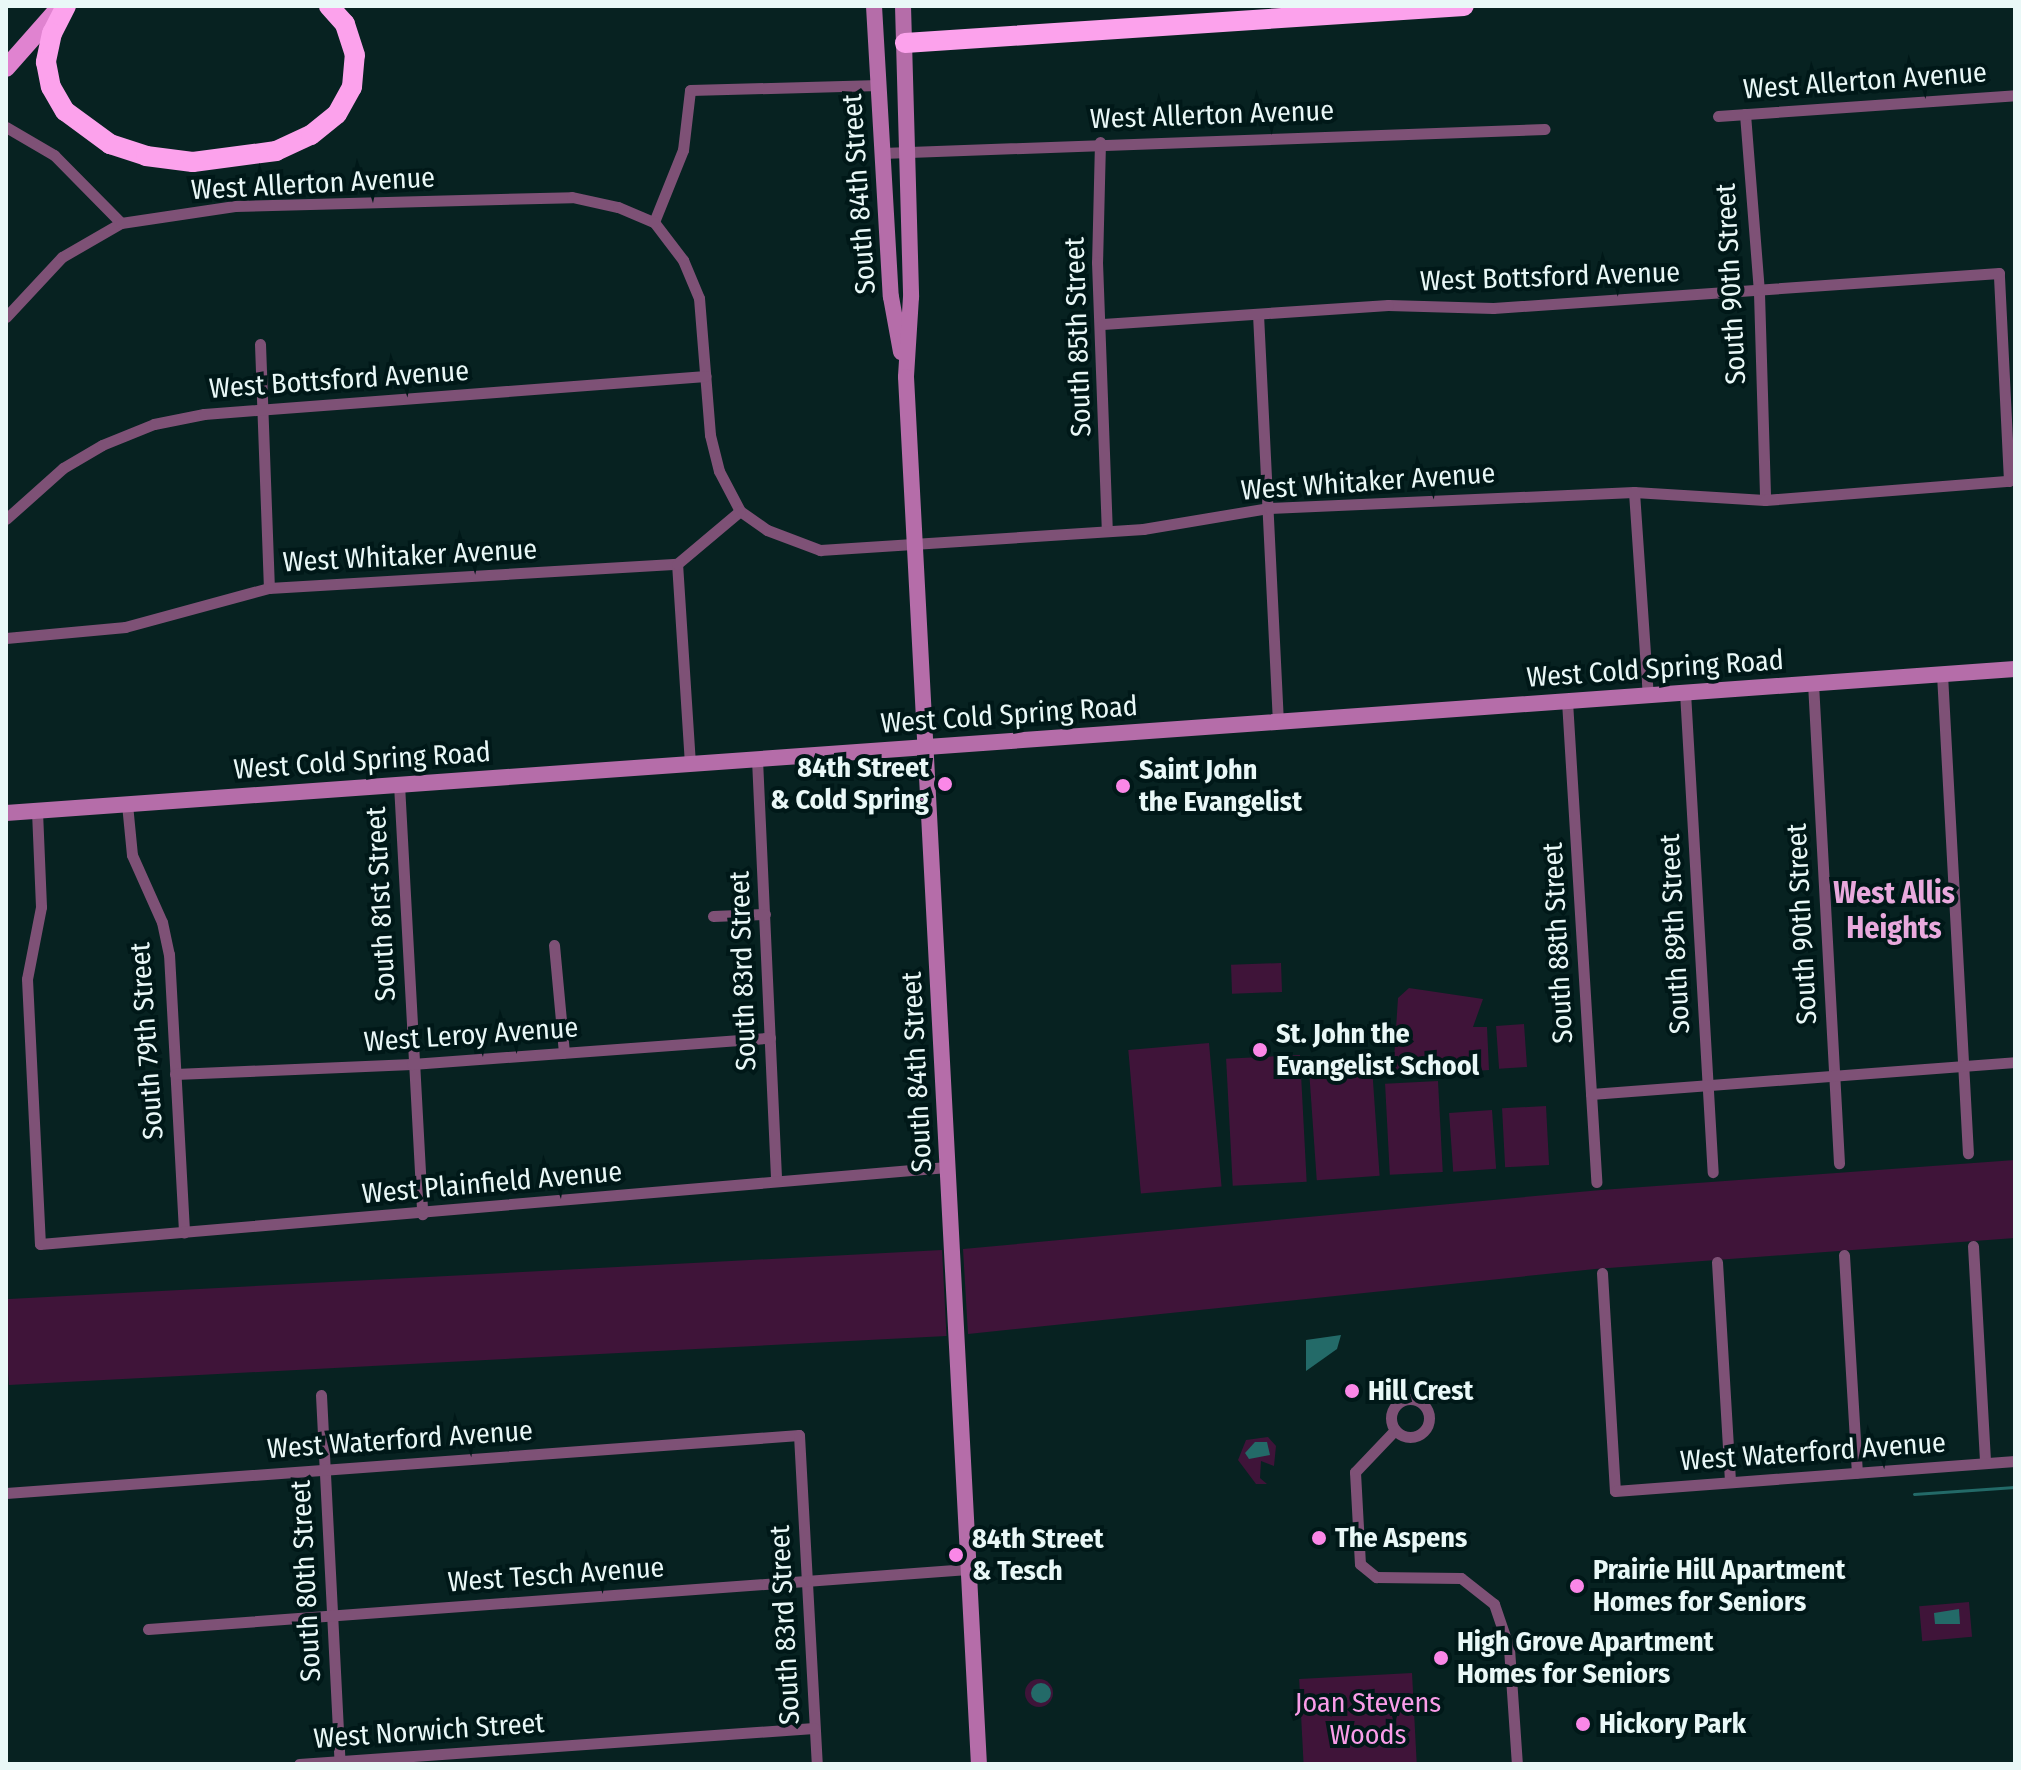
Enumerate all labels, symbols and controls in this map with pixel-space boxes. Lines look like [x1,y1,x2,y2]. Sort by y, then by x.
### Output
street label: West Allerton Avenue [1742,56,1988,106]
street label: South 84th Street [835,93,883,295]
street label: West Allerton Avenue [1089,94,1335,136]
street label: West Allerton Avenue [190,161,436,207]
street label: South 90th Street [1709,183,1753,385]
street label: South 85th Street [1058,237,1098,437]
street label: West Bottsford Avenue [1419,256,1681,298]
street label: West Bottsford Avenue [208,354,470,406]
street label: West Whitaker Avenue [1240,456,1496,508]
street label: West Whitaker Avenue [282,533,538,579]
street label: West Cold Spring Road [1525,643,1785,695]
street label: West Cold Spring Road [879,689,1139,741]
street label: West Cold Spring Road [232,735,492,787]
place label: 84th Street & Cold Spring [770,751,929,817]
place label: Saint John the Evangelist [1139,753,1302,819]
marker: 84th Street & Cold Spring [936,775,954,793]
marker: Saint John the Evangelist [1114,777,1132,795]
street label: South 81st Street [359,806,403,1002]
street label: South 90th Street [1780,823,1824,1025]
street label: South 89th Street [1653,833,1697,1035]
street label: South 88th Street [1536,842,1580,1044]
street label: South 83rd Street [723,871,763,1071]
district label: West Allis Heights [1833,875,1955,946]
street label: South 79th Street [123,941,171,1141]
street label: South 84th Street [895,971,939,1173]
street label: West Leroy Avenue [363,1011,579,1059]
place label: St. John the Evangelist School [1276,1017,1479,1083]
marker: St. John the Evangelist School [1251,1041,1269,1059]
street label: West Plainfield Avenue [361,1155,623,1211]
place label: Hill Crest [1368,1374,1473,1408]
marker: Hill Crest [1343,1382,1361,1400]
street label: West Waterford Avenue [266,1414,534,1466]
street label: West Waterford Avenue [1679,1426,1947,1478]
street label: South 80th Street [284,1479,328,1683]
place label: The Aspens [1335,1521,1467,1555]
place label: 84th Street & Tesch [972,1522,1104,1588]
street label: South 83rd Street [763,1524,807,1726]
marker: The Aspens [1310,1529,1328,1547]
marker: 84th Street & Tesch [947,1546,965,1564]
street label: West Tesch Avenue [447,1551,665,1599]
place label: Prairie Hill Apartment Homes for Seniors [1593,1553,1845,1619]
marker: Prairie Hill Apartment Homes for Seniors [1568,1577,1586,1595]
place label: High Grove Apartment Homes for Seniors [1457,1625,1713,1691]
marker: High Grove Apartment Homes for Seniors [1432,1649,1450,1667]
park label: Joan Stevens Woods [1295,1686,1441,1752]
street label: West Norwich Street [312,1706,546,1756]
place label: Hickory Park [1599,1707,1746,1741]
marker: Hickory Park [1574,1715,1592,1733]

